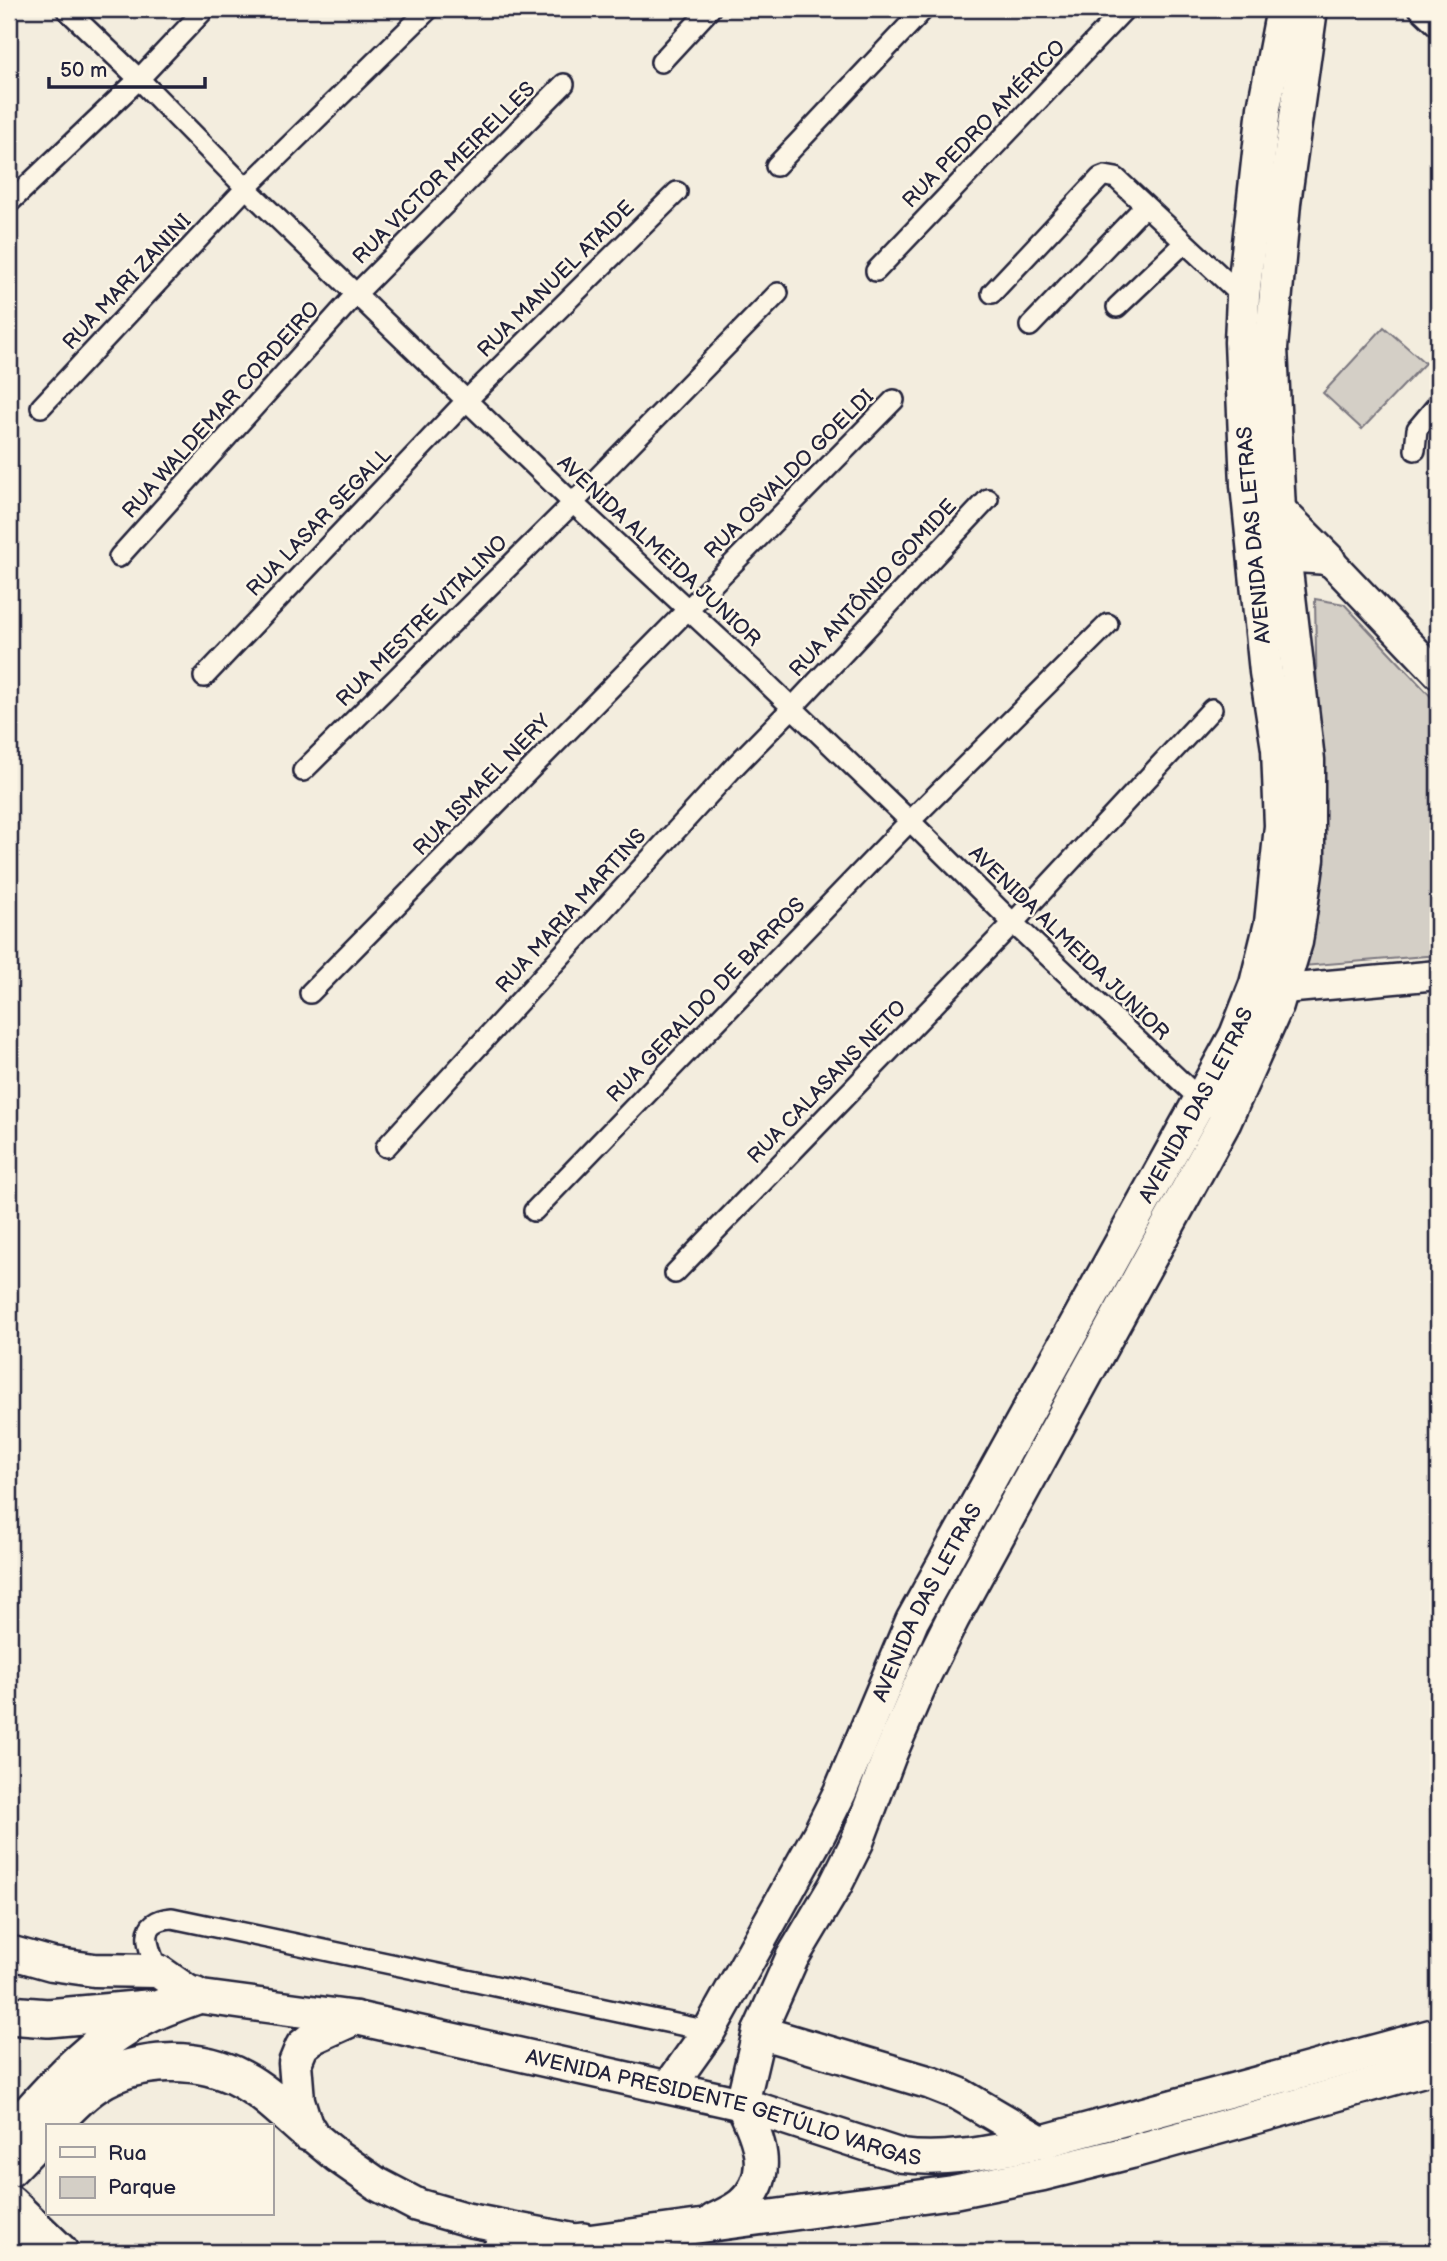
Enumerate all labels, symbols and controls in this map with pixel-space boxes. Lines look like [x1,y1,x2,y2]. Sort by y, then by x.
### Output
street label: RUA PEDRO AMÉRICO [897,35,1071,213]
scale bar [49,46,205,90]
text: 50 m [60,58,107,83]
street label: RUA VICTOR MEIRELLES [348,77,540,269]
street label: RUA MANUEL ATAIDE [472,195,640,363]
street label: RUA MARI ZANINI [58,209,196,355]
street label: RUA WALDEMAR CORDEIRO [117,296,325,524]
street label: RUA OSVALDO GOELDI [699,384,879,564]
street label: AVENIDA DAS LETRAS [1232,425,1276,645]
street label: RUA LASAR SEGALL [241,442,397,602]
street label: AVENIDA ALMEIDA JUNIOR [552,450,766,652]
street label: RUA ANTÔNIO GOMIDE [784,494,962,682]
street label: RUA MESTRE VITALINO [331,530,513,712]
street label: RUA ISMAEL NERY [408,709,556,861]
street label: RUA MARIA MARTINS [491,824,651,998]
street label: AVENIDA ALMEIDA JUNIOR [964,841,1174,1045]
street label: RUA GERALDO DE BARROS [601,892,811,1108]
street label: RUA CALASANS NETO [742,995,912,1169]
street label: AVENIDA DAS LETRAS [1133,1004,1258,1207]
street label: AVENIDA DAS LETRAS [867,1499,987,1705]
street label: AVENIDA PRESIDENTE GETÚLIO VARGAS [524,2044,922,2170]
legend [46,2124,273,2216]
text: Rua [108,2141,147,2166]
text: Parque [108,2175,176,2200]

